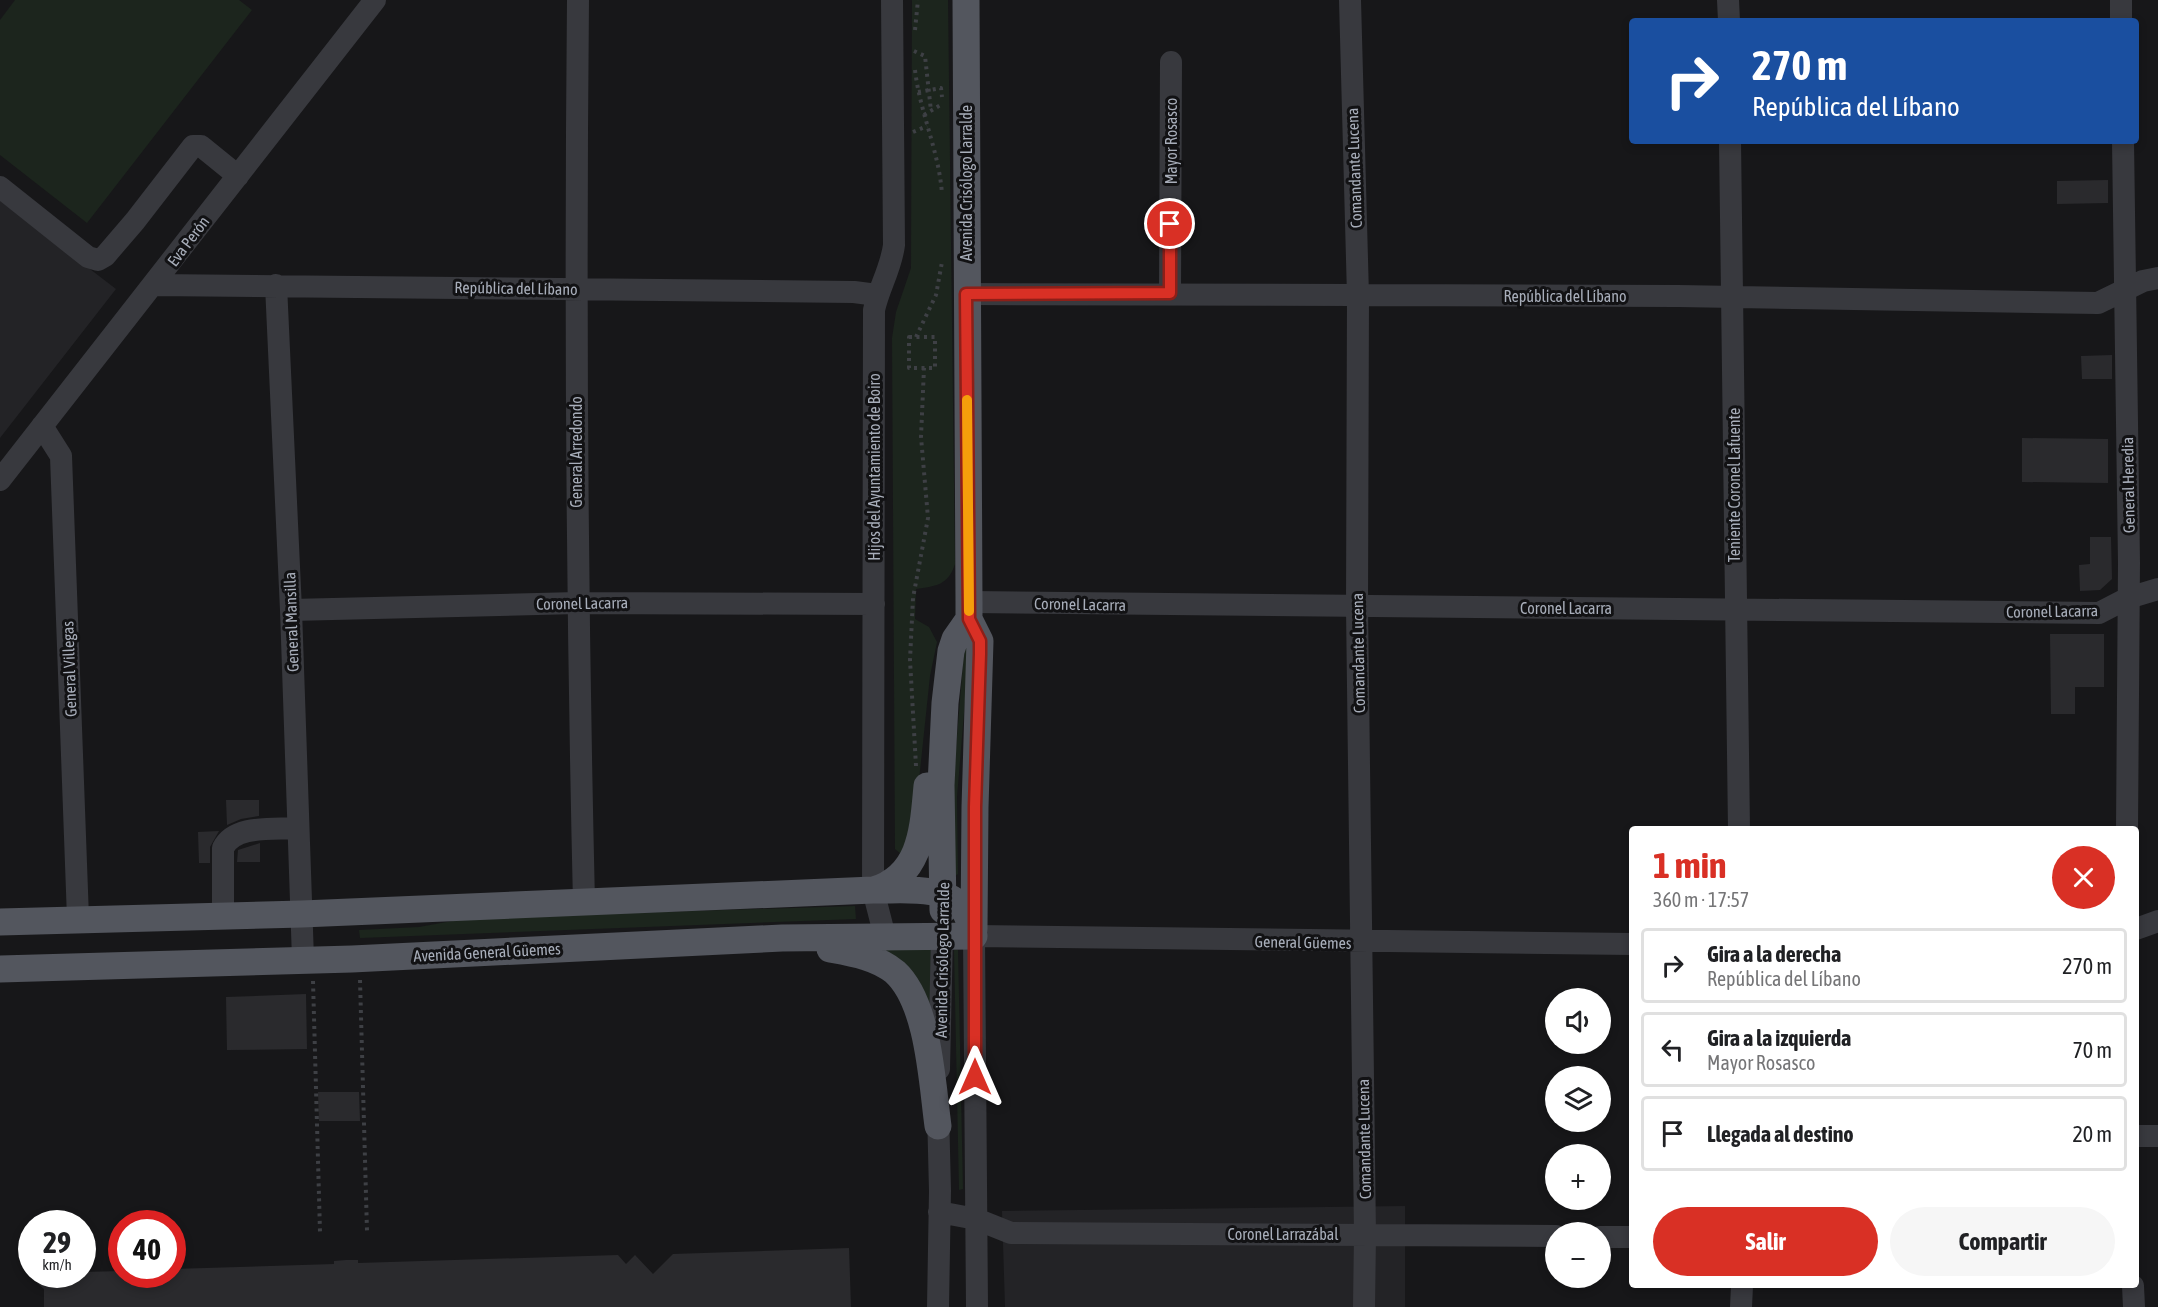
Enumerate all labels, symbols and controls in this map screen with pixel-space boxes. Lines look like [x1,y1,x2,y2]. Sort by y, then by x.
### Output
text: 270 m [1752,41,1847,89]
icon: right [1653,42,1731,120]
text: República del Líbano [1752,91,1960,122]
street label: Mayor Rosasco [1162,98,1181,184]
street label: Avenida Crisólogo Larralde [957,105,976,261]
street label: Comandante Lucena [1343,108,1365,228]
pin [1144,198,1195,249]
icon: arrive [1153,207,1186,240]
street label: Eva Perón [163,212,213,270]
street label: República del Líbano [454,278,578,299]
street label: República del Líbano [1503,287,1627,306]
street label: Hijos del Ayuntamiento de Boiro [865,373,884,561]
street label: General Arredondo [567,396,585,508]
street label: Teniente Coronel Lafuente [1725,408,1743,562]
street label: General Heredia [2118,437,2138,533]
street label: General Mansilla [280,572,302,672]
street label: Coronel Lacarra [536,593,628,613]
street label: Comandante Lucena [1348,593,1368,713]
street label: Coronel Lacarra [1034,594,1126,614]
street label: Coronel Lacarra [1520,599,1612,617]
street label: Coronel Lacarra [2006,601,2098,621]
street label: General Villegas [58,620,81,717]
text: 1 min [1653,844,1727,886]
button: close [2052,846,2115,909]
street label: Avenida Crisólogo Larralde [932,882,953,1038]
text: 360 m · 17:57 [1653,888,1749,911]
street label: General Güemes [1254,932,1352,952]
street label: Avenida General Güemes [413,939,561,965]
text: Gira a la derecha [1707,941,1841,967]
icon: right [1656,949,1689,982]
text: 270 m [2062,953,2112,979]
text: República del Líbano [1707,967,1861,990]
map controls [1545,988,1611,1288]
button: sound [1545,988,1611,1054]
text: Gira a la izquierda [1707,1025,1851,1051]
icon: left [1656,1033,1689,1066]
text: 70 m [2072,1037,2112,1063]
position arrow [943,1045,1007,1109]
text: Mayor Rosasco [1707,1051,1815,1074]
button: layers [1545,1066,1611,1132]
street label: Comandante Lucena [1354,1079,1374,1199]
icon: arrive [1656,1117,1689,1150]
text: Llegada al destino [1707,1121,1854,1147]
text: 20 m [2072,1121,2112,1147]
button: + [1545,1144,1611,1210]
button: Salir [1653,1207,1878,1276]
button: Compartir [1890,1207,2115,1276]
speed limit sign: 40 [108,1210,186,1288]
button: − [1545,1222,1611,1288]
text: 29 [43,1225,71,1259]
street label: Coronel Larrazábal [1227,1225,1339,1243]
text: km/h [42,1256,72,1273]

